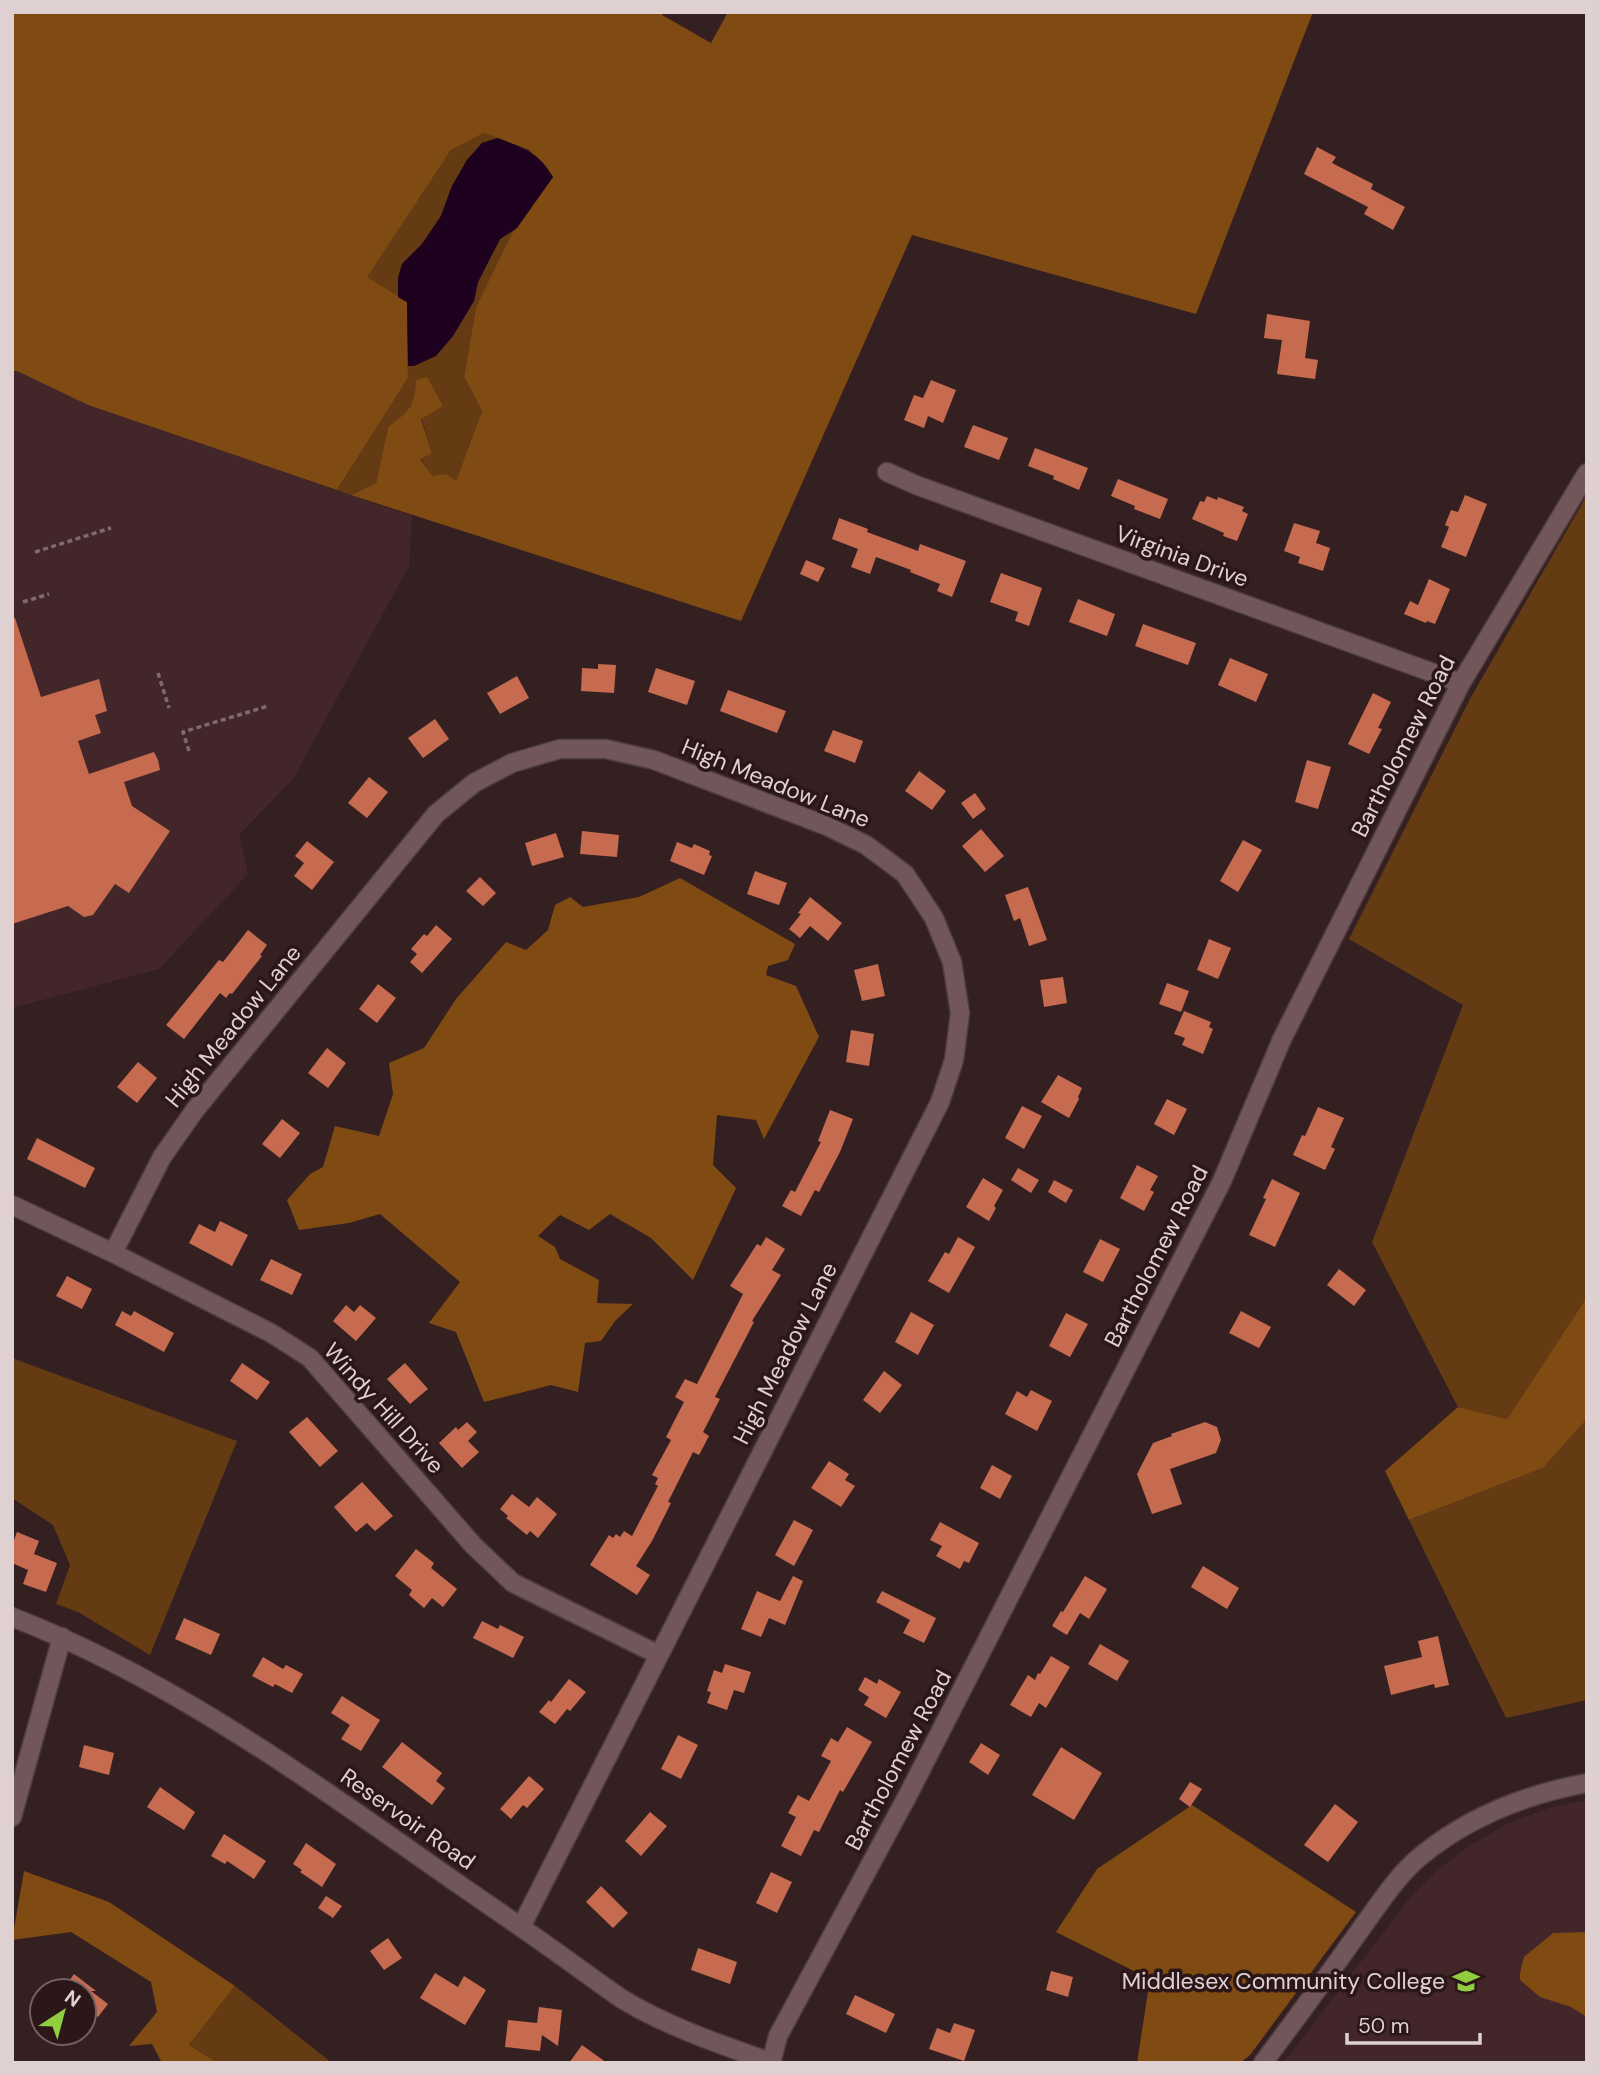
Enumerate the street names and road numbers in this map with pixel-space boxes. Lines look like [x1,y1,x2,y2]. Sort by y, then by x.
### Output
street label: Virginia Drive [1111,518,1253,594]
street label: Bartholomew Road [1344,650,1462,842]
street label: High Meadow Lane [677,732,875,834]
street label: High Meadow Lane [158,939,308,1113]
street label: Bartholomew Road [1097,1160,1215,1352]
street label: High Meadow Lane [726,1257,844,1449]
street label: Windy Hill Drive [317,1336,451,1480]
street label: Bartholomew Road [838,1665,958,1855]
street label: Reservoir Road [335,1761,481,1877]

